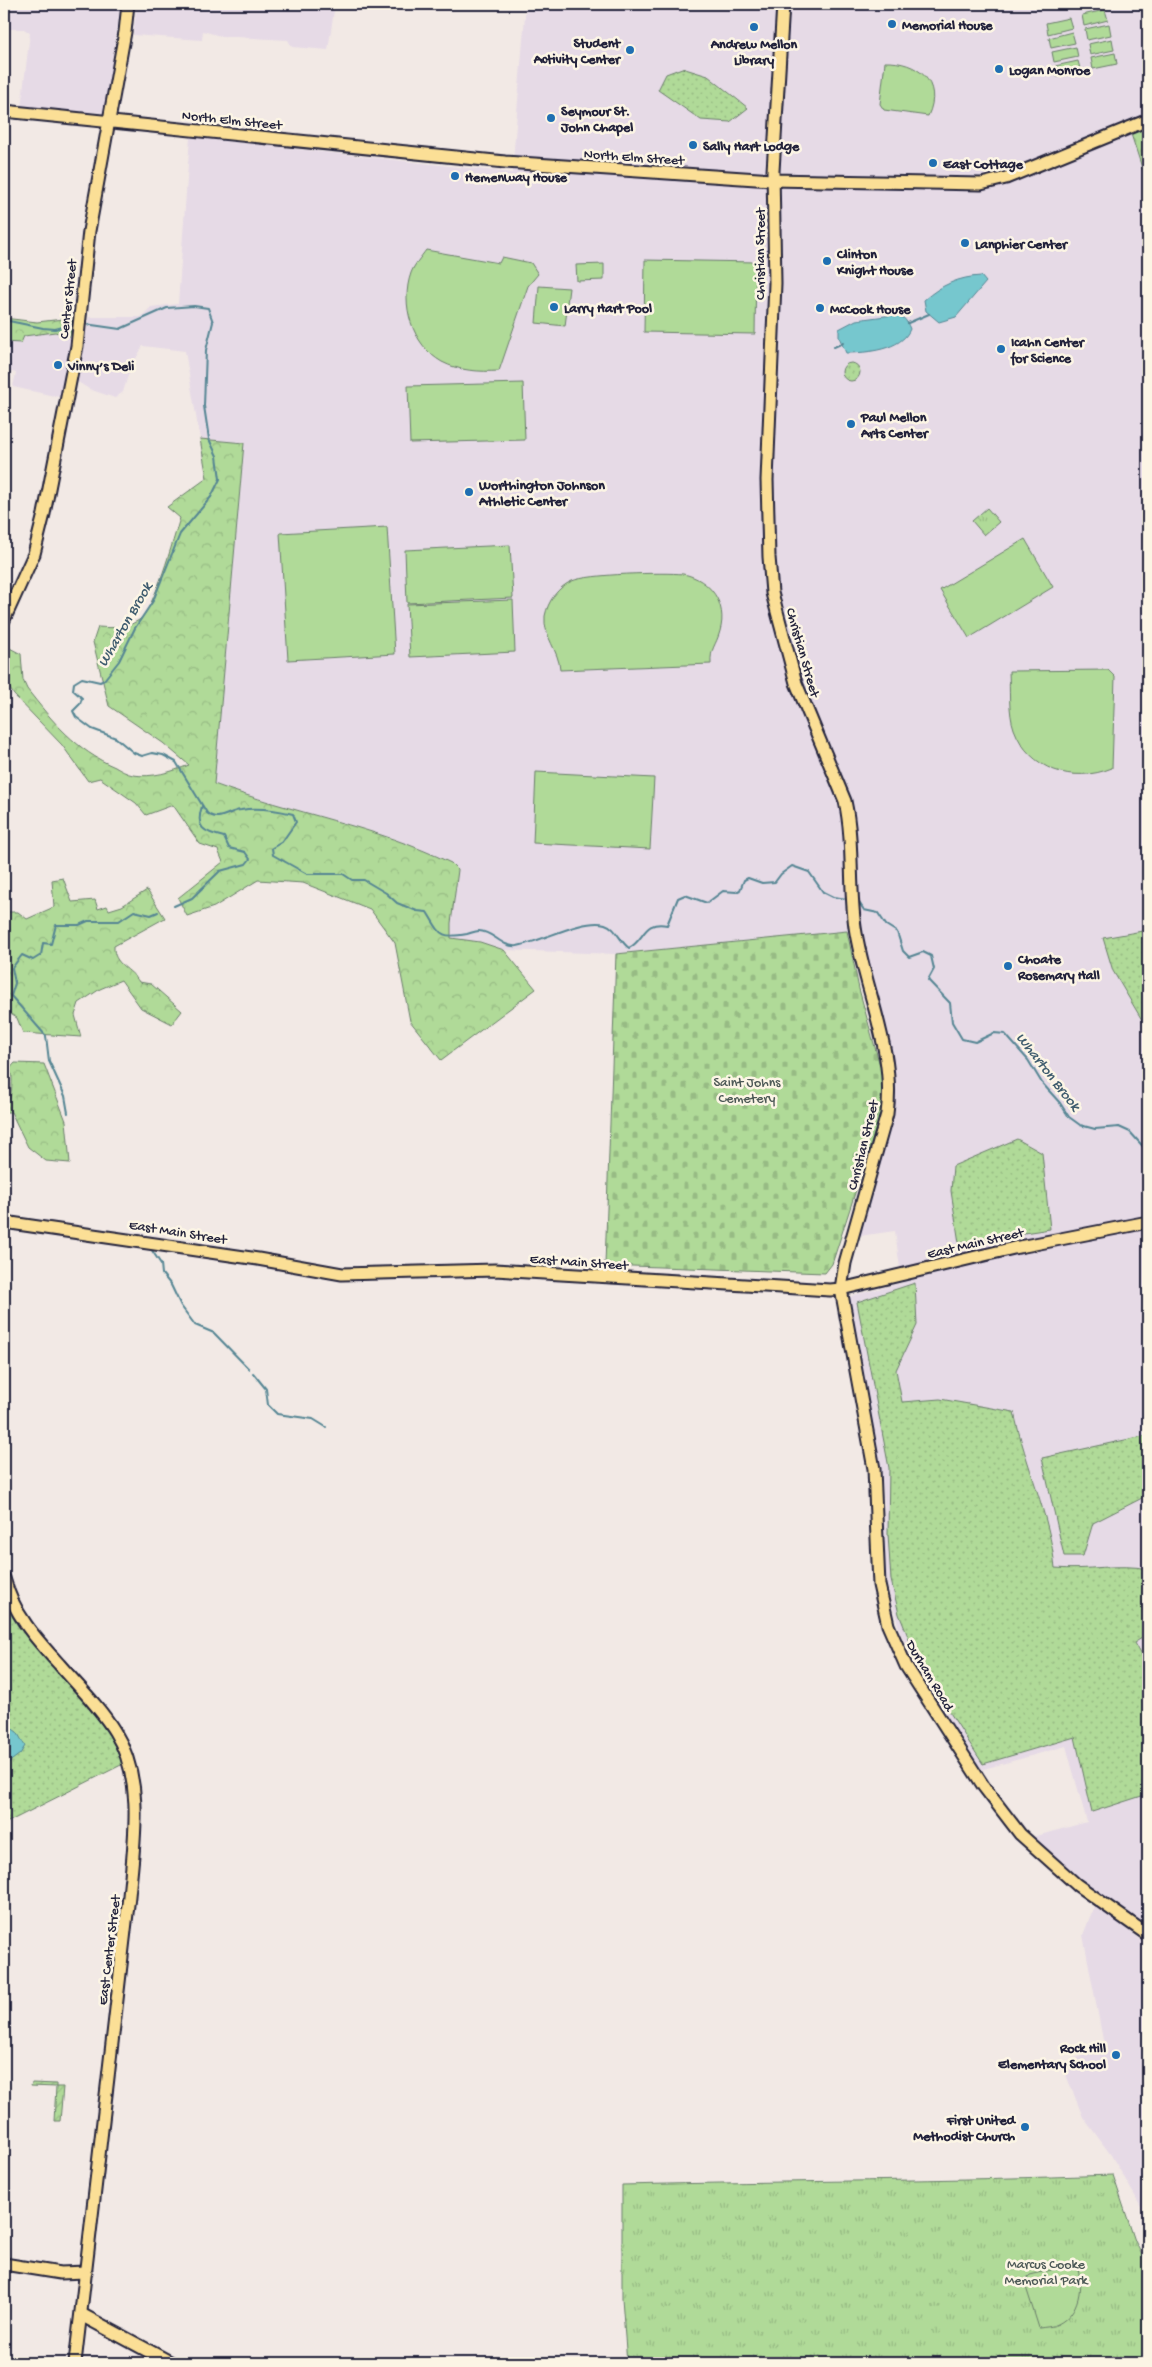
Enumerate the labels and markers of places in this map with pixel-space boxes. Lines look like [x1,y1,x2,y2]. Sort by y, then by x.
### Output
marker: Memorial House [886,18,898,30]
place label: Memorial House [902,18,993,35]
marker: Andrew Mellon Library [748,21,760,33]
place label: Student Activity Center [533,36,622,69]
place label: Andrew Mellon Library [710,37,798,70]
marker: Student Activity Center [624,44,636,56]
marker: Logan Monroe [993,63,1005,75]
place label: Logan Monroe [1009,63,1091,80]
place label: Seymour St. John Chapel [560,104,633,137]
marker: Seymour St. John Chapel [545,112,557,124]
marker: Sally Hart Lodge [687,139,699,151]
place label: Sally Hart Lodge [703,139,800,156]
marker: East Cottage [927,157,939,169]
place label: East Cottage [943,157,1024,174]
marker: Hemenway House [449,170,461,182]
place label: Hemenway House [465,170,568,187]
marker: Lanphier Center [959,237,971,249]
place label: Lanphier Center [975,237,1069,254]
place label: Clinton Knight House [836,247,914,280]
marker: Clinton Knight House [821,255,833,267]
marker: Larry Hart Pool [548,301,560,313]
place label: Larry Hart Pool [564,301,652,318]
marker: McCook House [814,302,826,314]
place label: McCook House [830,302,911,319]
place label: Icahn Center for Science [1010,335,1086,368]
marker: Icahn Center for Science [995,343,1007,355]
marker: Vinny’s Deli [52,359,64,371]
place label: Vinny’s Deli [67,359,134,376]
place label: Paul Mellon Arts Center [860,410,930,443]
marker: Paul Mellon Arts Center [845,418,857,430]
place label: Worthington Johnson Athletic Center [478,478,605,511]
marker: Worthington Johnson Athletic Center [463,486,475,498]
place label: Choate Rosemary Hall [1017,952,1100,985]
marker: Choate Rosemary Hall [1002,960,1014,972]
place label: Rock Hill Elementary School [998,2041,1106,2074]
marker: Rock Hill Elementary School [1110,2049,1122,2061]
place label: First United Methodist Church [913,2113,1017,2146]
marker: First United Methodist Church [1019,2121,1031,2133]

